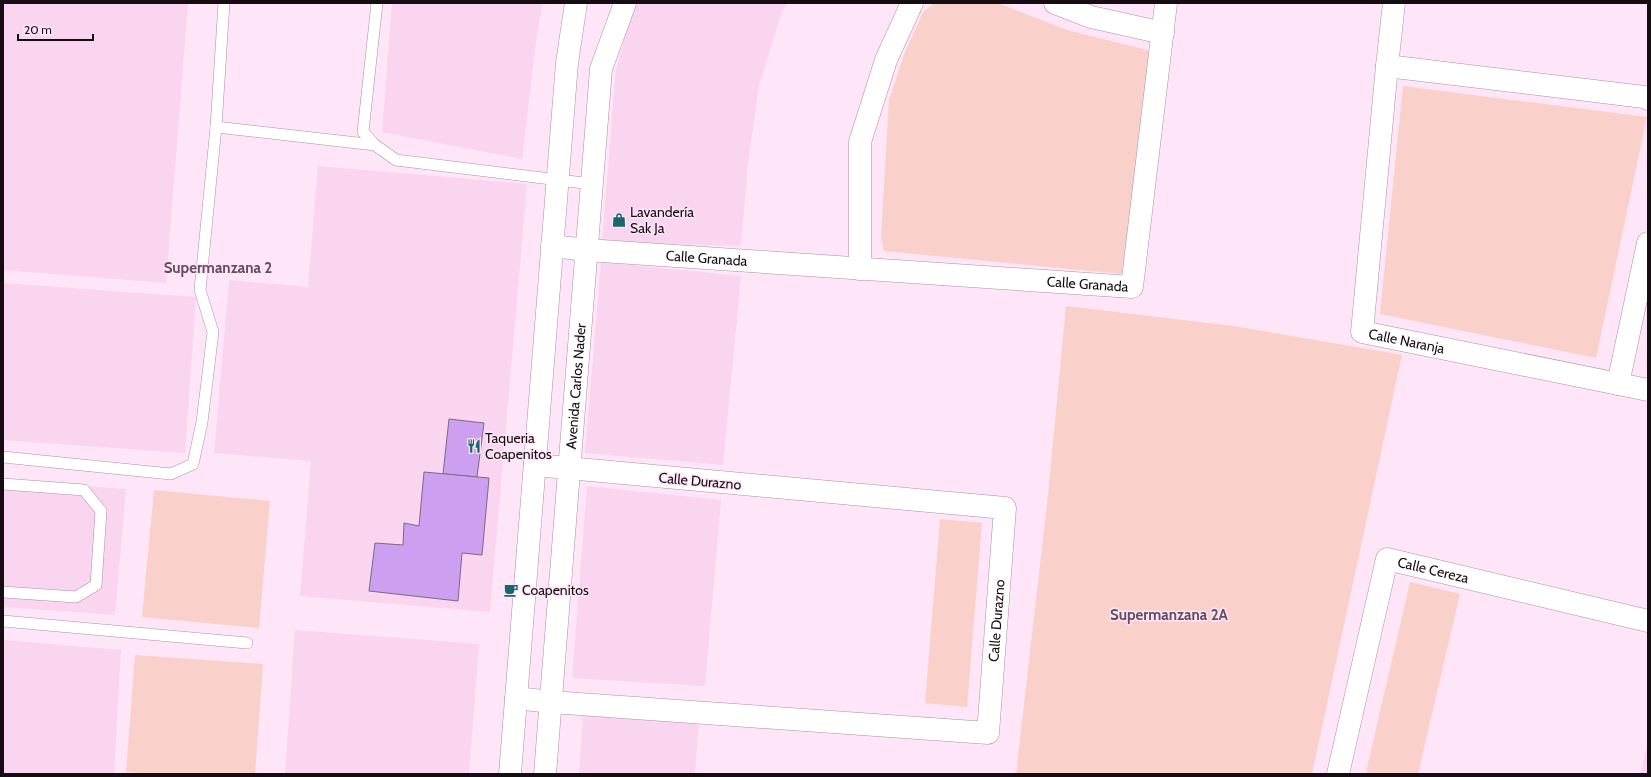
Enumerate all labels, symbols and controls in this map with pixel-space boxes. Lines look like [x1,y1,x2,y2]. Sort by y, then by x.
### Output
scale bar [18,16,93,42]
text: 20 m [24,22,52,37]
place label: Lavandería Sak Ja [630,203,694,237]
shop icon: Lavandería Sak Ja [611,212,627,228]
street label: Calle Granada [665,246,748,270]
district label: Supermanzana 2 [164,259,272,277]
street label: Calle Granada [1046,272,1129,296]
street label: Avenida Carlos Nader [562,322,590,450]
street label: Calle Naranja [1367,325,1446,358]
place label: Taqueria Coapenitos [485,429,552,463]
restaurant icon: Taqueria Coapenitos [466,438,482,454]
street label: Calle Durazno [658,468,742,494]
street label: Calle Cereza [1396,553,1471,587]
street label: Calle Durazno [984,578,1009,663]
place label: Coapenitos [522,581,589,599]
cafe icon: Coapenitos [503,582,519,598]
district label: Supermanzana 2A [1110,606,1229,624]

